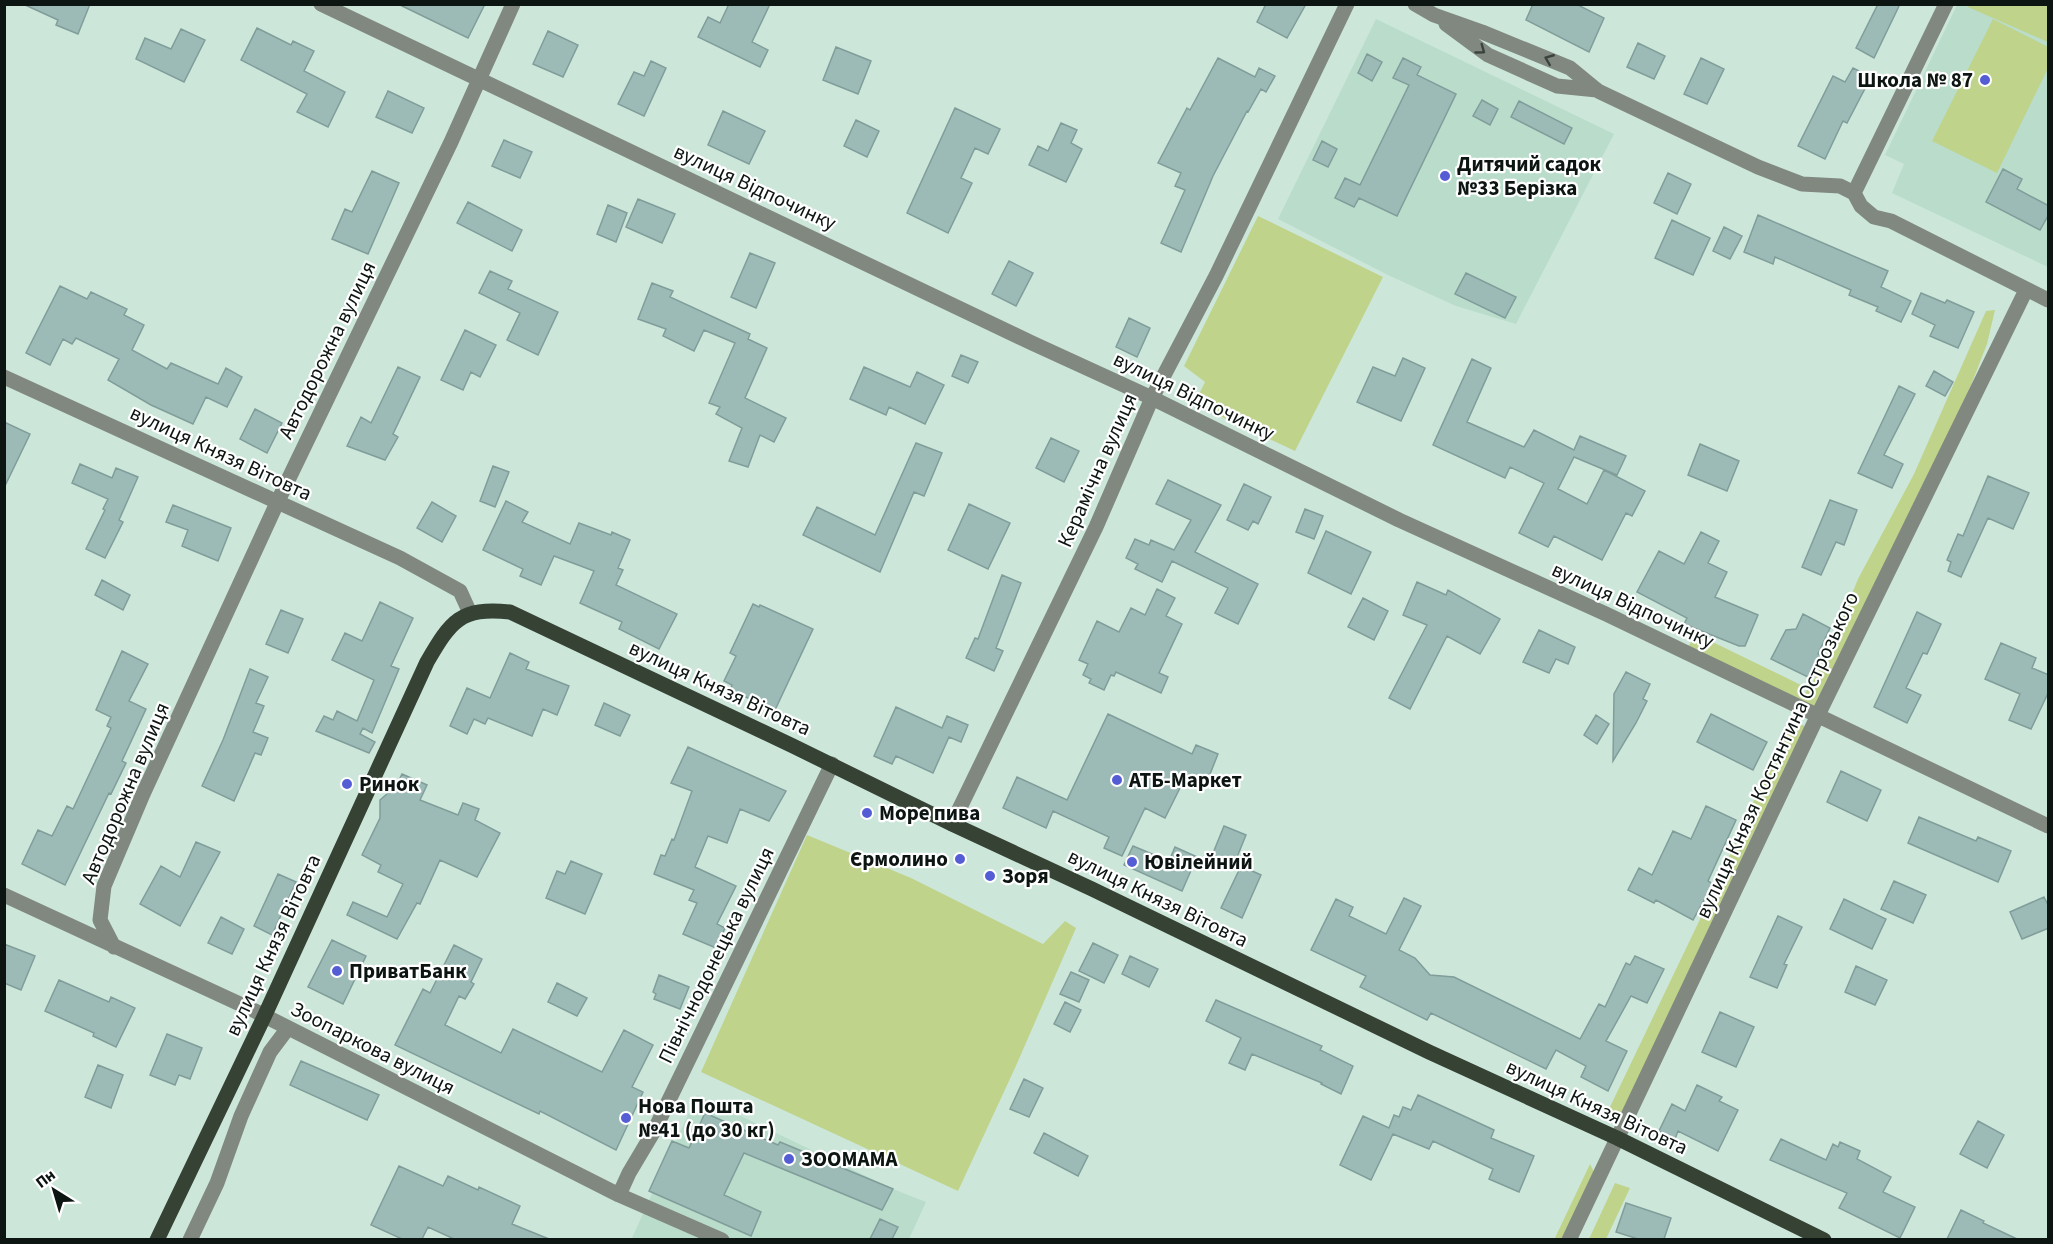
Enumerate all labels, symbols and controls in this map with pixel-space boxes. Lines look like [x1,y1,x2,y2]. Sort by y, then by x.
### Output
one-way arrow [1474,43,1485,54]
one-way arrow [1544,54,1555,66]
place label: Школа № 87 [1857,65,1973,95]
marker: Школа № 87 [1978,73,1992,87]
street label: вулиця Відпочинку [669,136,841,238]
place label: Дитячий садок №33 Берізка [1457,149,1602,203]
marker: Дитячий садок №33 Берізка [1438,169,1452,183]
street label: Автодорожна вулиця [271,256,383,444]
street label: вулиця Відпочинку [1108,344,1280,448]
street label: Керамічна вулиця [1050,388,1144,552]
street label: вулиця Князя Вітовта [125,398,317,508]
street label: вулиця Відпочинку [1547,554,1719,656]
street label: вулиця Князя Костянтина Острозького [1688,587,1866,923]
street label: вулиця Князя Вітовта [624,633,816,743]
street label: Автодорожна вулиця [73,697,177,889]
place label: АТБ-Маркет [1128,765,1242,795]
place label: Ринок [359,769,420,799]
marker: АТБ-Маркет [1110,773,1124,787]
marker: Ринок [340,777,354,791]
place label: Море пива [879,798,980,828]
marker: Море пива [860,806,874,820]
street label: вулиця Князя Вітовта [1063,841,1253,955]
street label: Північнодонецька вулиця [650,842,782,1068]
place label: Єрмолино [850,844,948,874]
place label: Ювілейний [1144,847,1253,877]
street label: вулиця Князя Вітовта [218,849,328,1041]
marker: Єрмолино [953,852,967,866]
marker: Ювілейний [1125,855,1139,869]
place label: Зоря [1002,861,1049,891]
marker: Зоря [983,869,997,883]
place label: ПриватБанк [349,956,467,986]
marker: ПриватБанк [330,964,344,978]
street label: Зоопаркова вулиця [286,994,460,1102]
street label: вулиця Князя Вітовта [1501,1052,1693,1162]
place label: Нова Пошта №41 (до 30 кг) [638,1091,775,1145]
marker: Нова Пошта №41 (до 30 кг) [619,1111,633,1125]
place label: ЗООМАМА [801,1144,898,1174]
marker: ЗООМАМА [782,1152,796,1166]
north arrow [24,1160,84,1220]
text: Пн [31,1164,60,1194]

